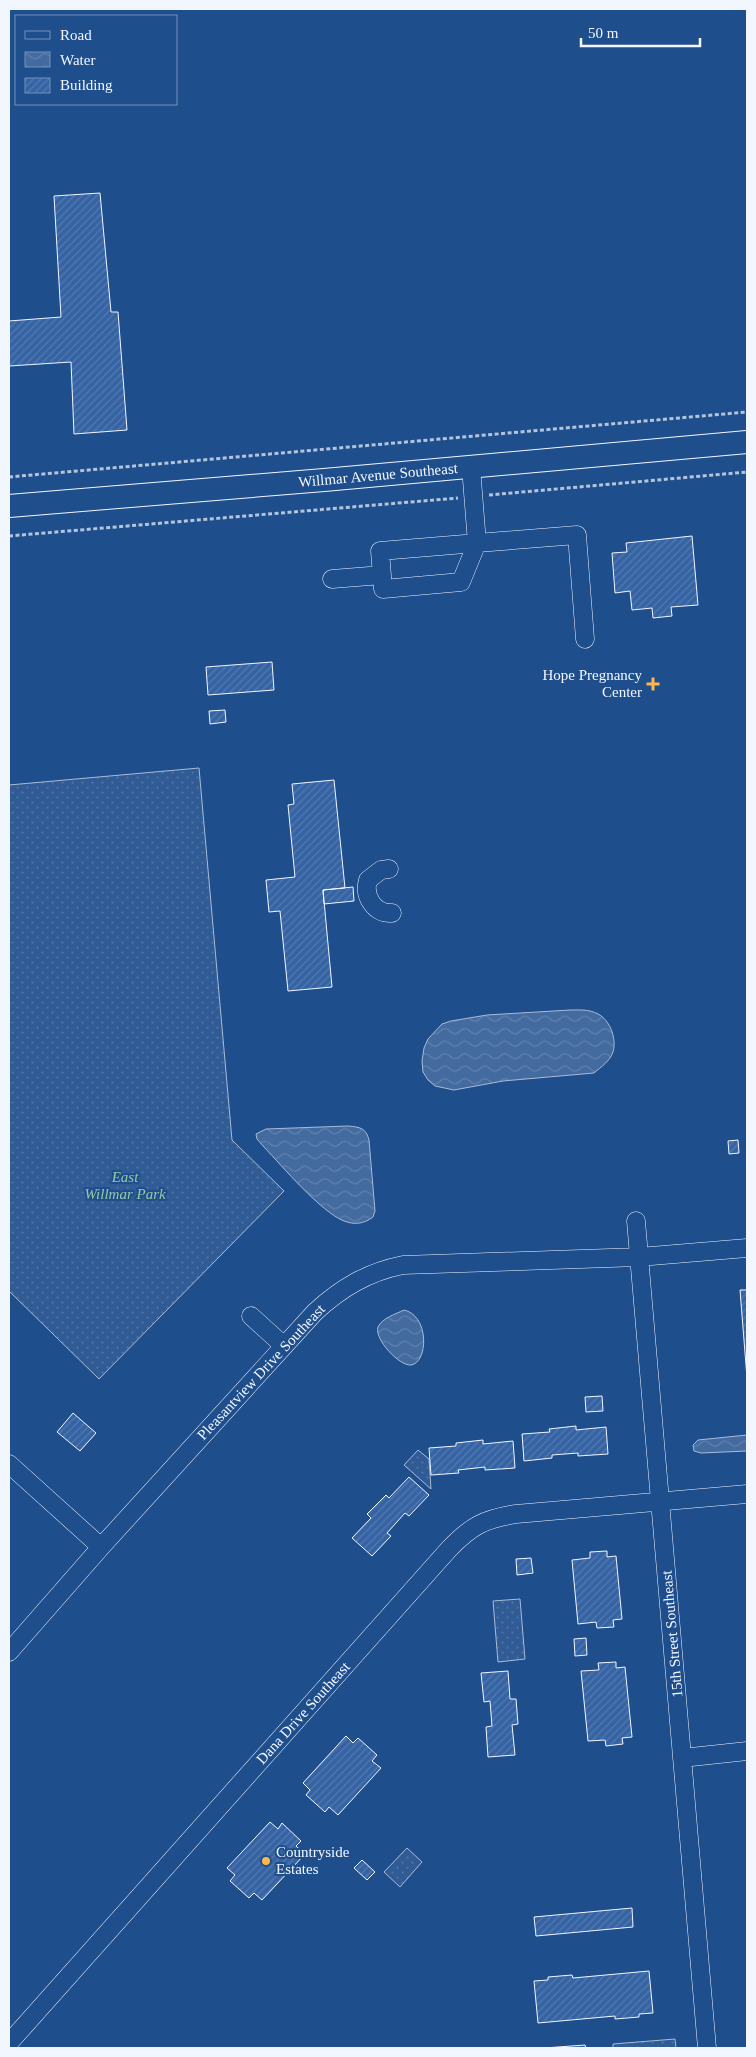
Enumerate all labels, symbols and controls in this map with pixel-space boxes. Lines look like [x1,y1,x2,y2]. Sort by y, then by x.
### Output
legend [15,15,178,105]
scale bar [581,15,700,47]
text: 50 m [588,25,619,41]
text: Road [60,27,92,43]
text: Water [60,52,95,68]
text: Building [60,77,113,93]
street label: Willmar Avenue Southeast [298,460,459,490]
place label: Hope Pregnancy Center [542,667,642,700]
marker: Hope Pregnancy Center [646,677,660,691]
park label: East Willmar Park [84,1169,166,1202]
street label: Pleasantview Drive Southeast [194,1300,328,1443]
street label: 15th Street Southeast [658,1569,686,1698]
street label: Dana Drive Southeast [253,1658,354,1767]
place label: Countryside Estates [276,1844,350,1877]
marker: Countryside Estates [260,1855,272,1867]

